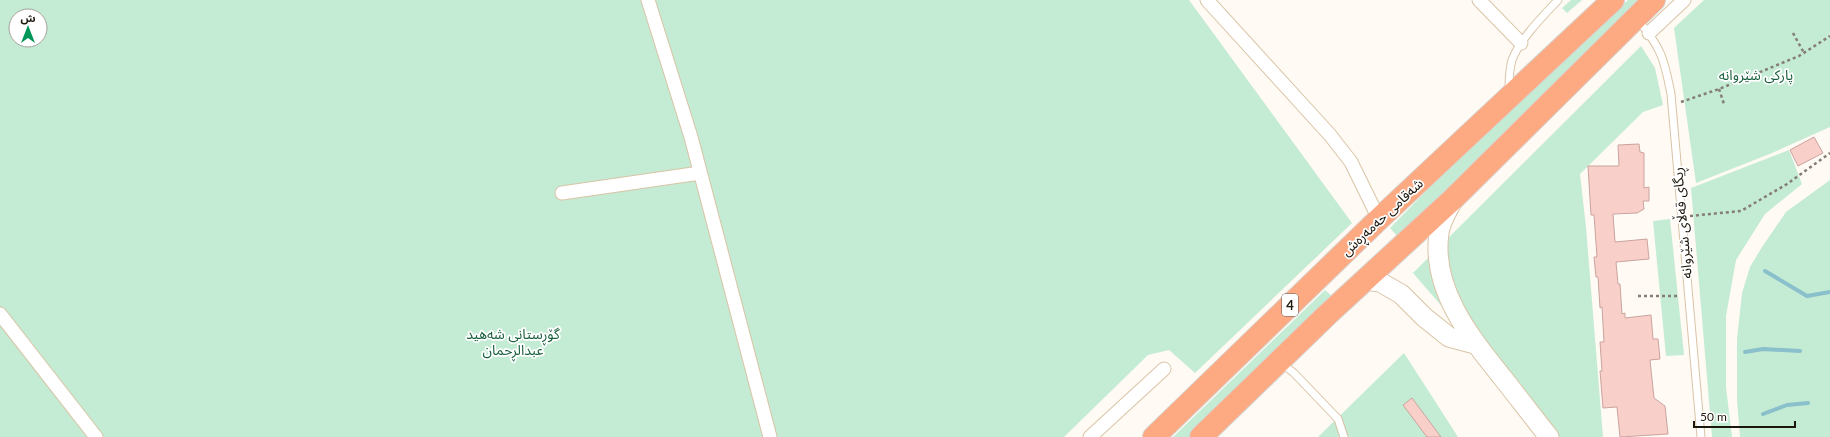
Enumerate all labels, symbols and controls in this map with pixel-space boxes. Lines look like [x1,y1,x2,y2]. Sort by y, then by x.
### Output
north arrow [8,8,48,48]
text: ش [20,11,36,25]
park label: پارکی شێروانە [1719,66,1793,85]
street label: ڕیگای قەڵای شێروانە [1667,166,1699,279]
street label: شەقامی حەمەڕەش [1337,174,1429,262]
road number: 4 [1282,294,1298,316]
park label: گۆڕستانی شەهید عبدالڕحمان [466,325,560,362]
scale bar [1694,403,1795,429]
text: 50 m [1700,409,1727,424]

